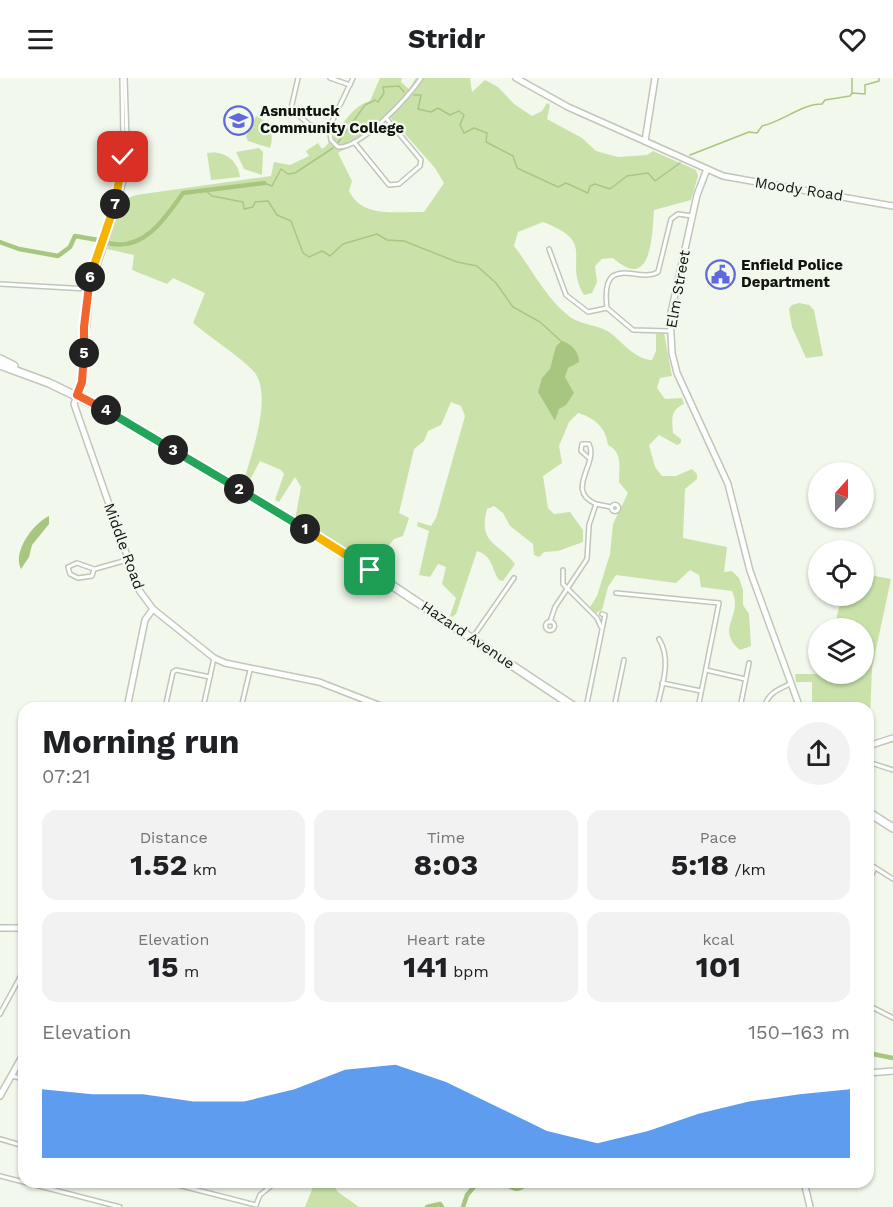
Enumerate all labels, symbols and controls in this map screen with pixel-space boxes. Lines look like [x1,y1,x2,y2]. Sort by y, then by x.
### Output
icon: menu [24,23,57,56]
text: Stridr [408,23,485,55]
icon: heart [836,23,869,56]
place label: Asnuntuck Community College [260,102,404,137]
school or university icon: Asnuntuck Community College [223,104,255,136]
pin [97,131,148,182]
icon: check [106,140,139,173]
street label: Moody Road [754,173,844,205]
pin: 7 [100,189,130,219]
text: 7 [110,194,120,213]
street label: Elm Street [662,248,694,329]
place label: Enfield Police Department [741,256,843,291]
public building icon: Enfield Police Department [704,258,736,290]
pin: 6 [75,262,105,292]
text: 6 [85,267,95,286]
pin: 5 [69,338,99,368]
text: 5 [79,343,89,362]
pin: 4 [91,395,121,425]
text: 4 [101,400,111,419]
pin: 3 [158,435,188,465]
text: 3 [168,440,178,459]
north arrow [808,462,874,528]
map controls [808,462,874,684]
pin: 2 [224,474,254,504]
text: 2 [234,479,244,498]
street label: Middle Road [100,500,148,592]
pin: 1 [290,514,320,544]
text: 1 [302,519,308,538]
button: locate [808,540,874,606]
pin [344,544,395,595]
icon: arrive [353,553,386,586]
street label: Hazard Avenue [418,597,518,673]
button: layers [808,618,874,684]
text: Morning run [42,722,239,761]
button: share [787,722,850,785]
text: 07:21 [42,764,91,788]
text: Distance [140,828,208,847]
text: Time [427,828,465,847]
text: Pace [700,828,737,847]
text: 1.52 [130,847,187,882]
text: 8:03 [414,847,478,882]
text: 5:18 [671,847,729,882]
text: km [187,860,217,879]
text: /km [729,860,766,879]
text: Elevation [138,930,209,949]
text: Heart rate [406,930,486,949]
text: kcal [702,930,734,949]
text: 15 [148,949,179,984]
text: 141 [403,949,448,984]
text: 101 [696,949,741,984]
text: m [179,962,199,981]
text: bpm [448,962,489,981]
text: Elevation [42,1020,131,1044]
text: 150–163 m [748,1020,850,1044]

